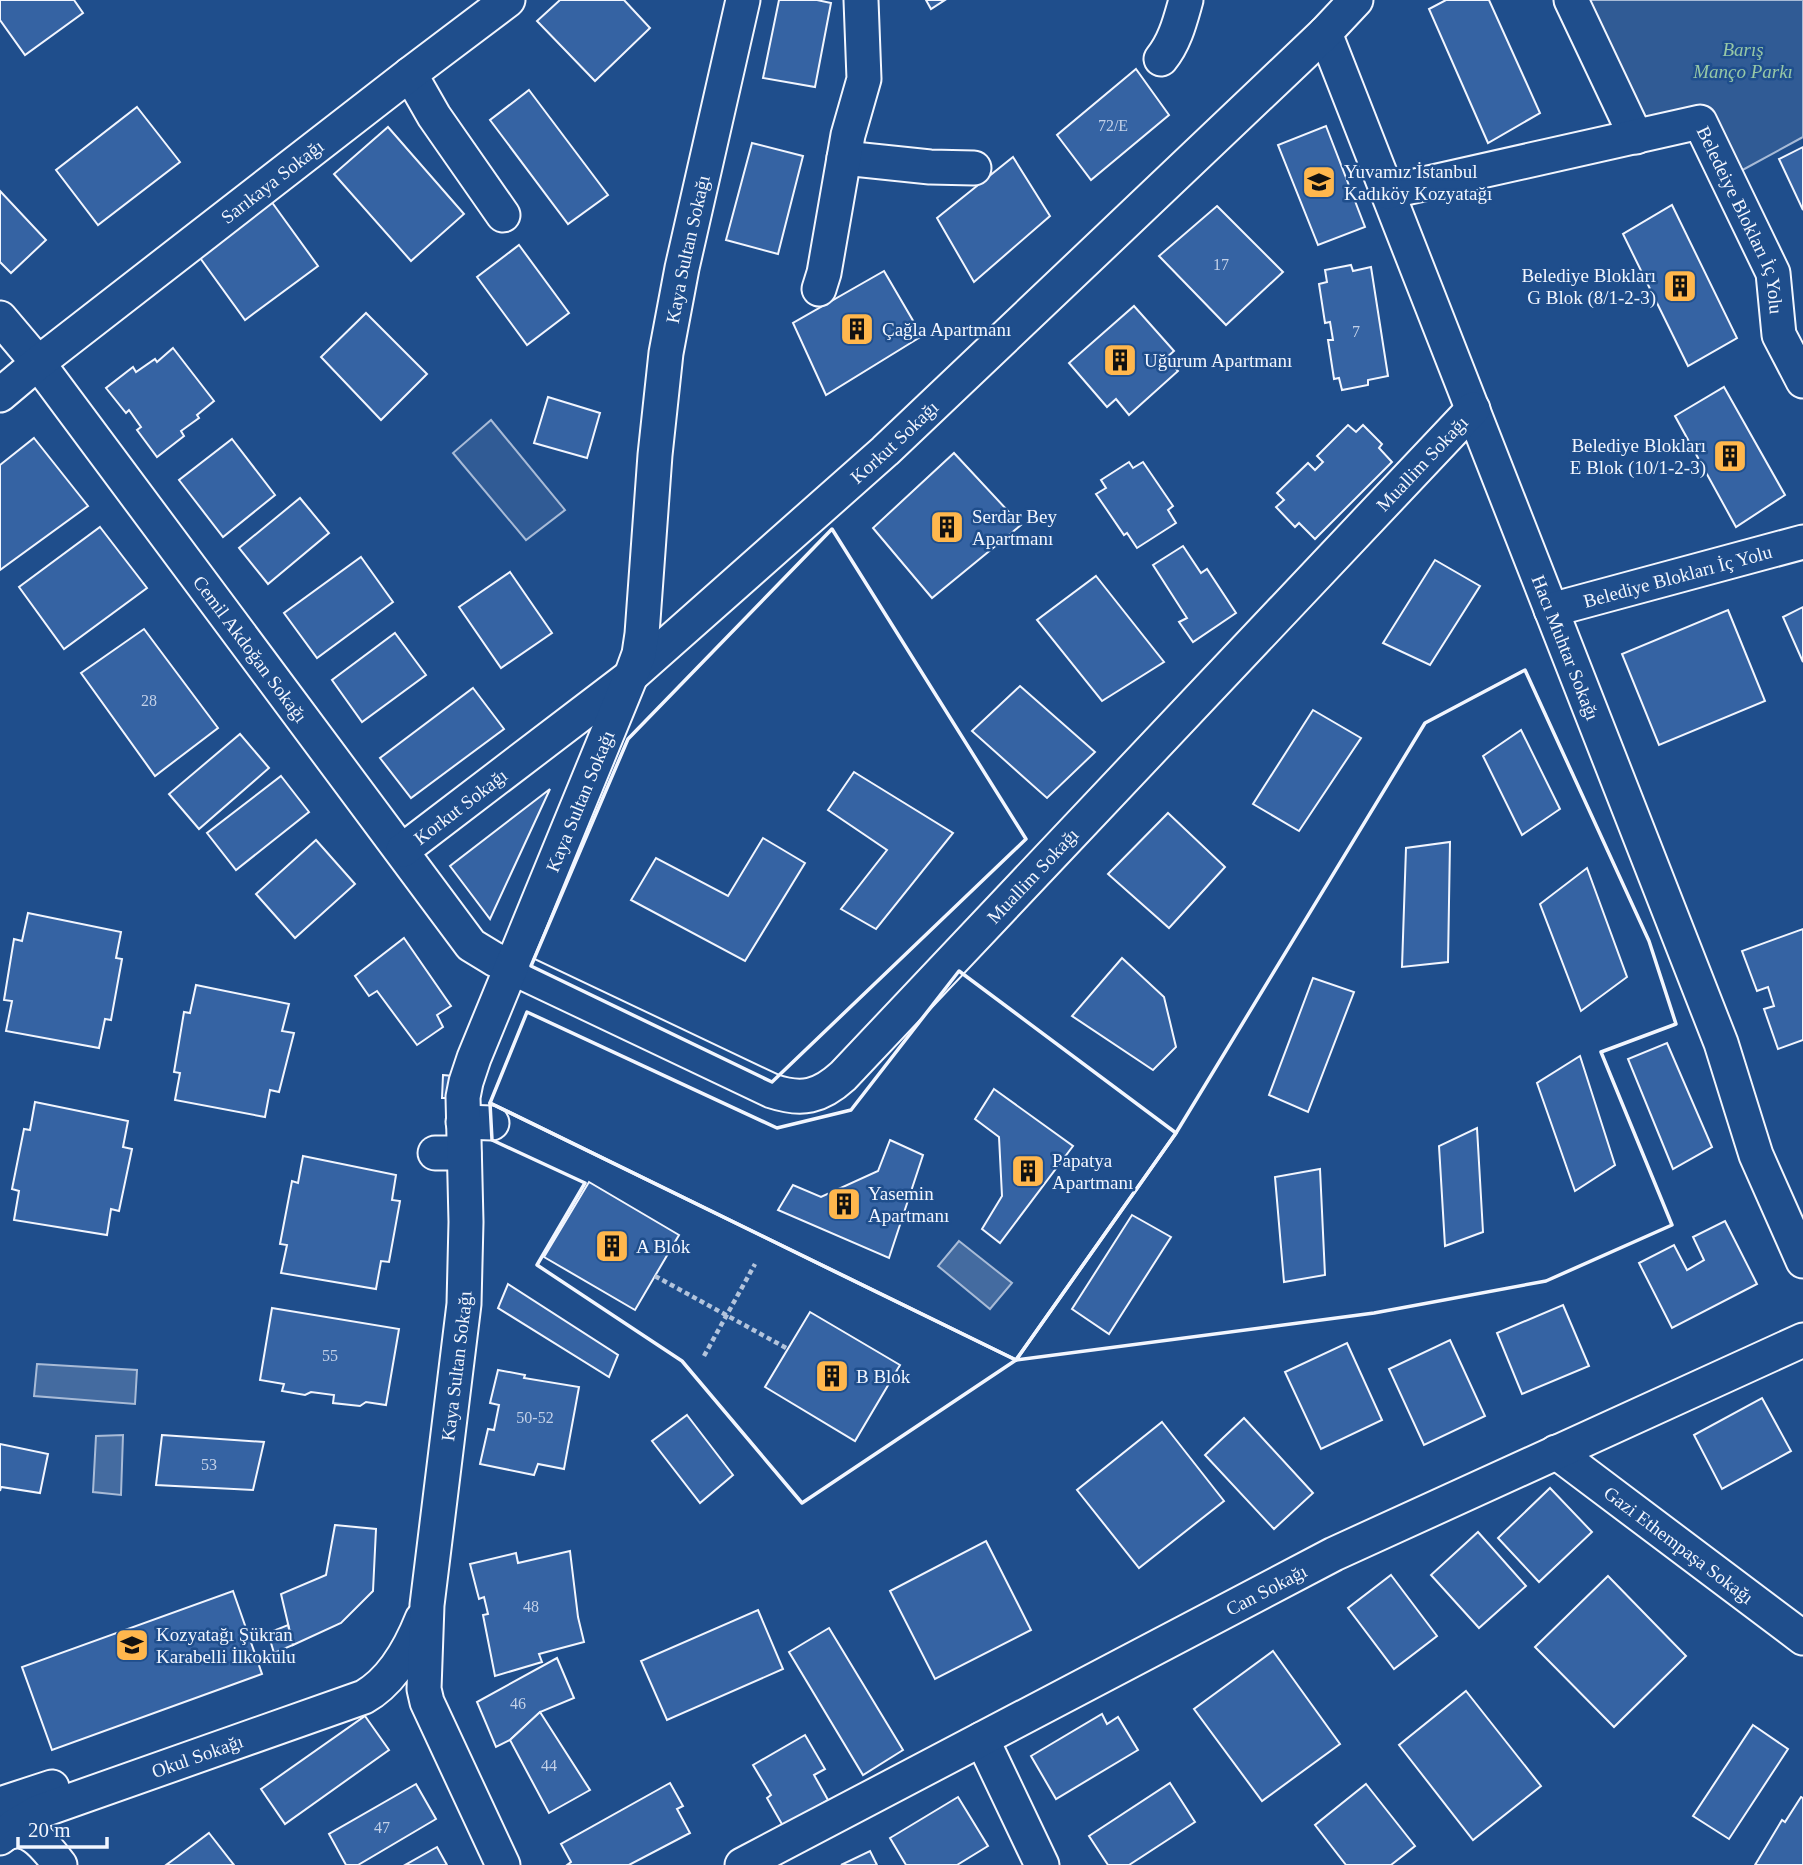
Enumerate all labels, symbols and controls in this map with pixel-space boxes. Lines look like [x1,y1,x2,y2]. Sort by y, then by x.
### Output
park label: Barış Manço Parkı [1692,39,1793,82]
house number: 72/E [1098,117,1128,134]
street label: Beledeiye Blokları İç Yolu [1693,123,1787,315]
street label: Sarıkaya Sokağı [217,135,328,228]
place label: Yuvamız İstanbul Kadıköy Kozyatağı [1344,161,1492,204]
school or university icon: Yuvamız İstanbul Kadıköy Kozyatağı [1300,163,1338,201]
street label: Kaya Sultan Sokağı [662,173,714,325]
house number: 17 [1213,256,1229,273]
place label: Belediye Blokları G Blok (8/1-2-3) [1521,265,1656,309]
building icon: Belediye Blokları G Blok (8/1-2-3) [1661,267,1699,305]
building icon: Çağla Apartmanı [838,310,876,348]
place label: Çağla Apartmanı [882,319,1011,340]
house number: 7 [1352,323,1360,340]
building icon: Uğurum Apartmanı [1101,341,1139,379]
place label: Uğurum Apartmanı [1144,350,1292,371]
street label: Korkut Sokağı [846,397,942,488]
street label: Muallim Sokağı [1372,412,1472,516]
place label: Belediye Blokları E Blok (10/1-2-3) [1570,435,1706,479]
building icon: Belediye Blokları E Blok (10/1-2-3) [1711,437,1749,475]
place label: Serdar Bey Apartmanı [972,506,1057,549]
building icon: Serdar Bey Apartmanı [928,508,966,546]
street label: Belediye Blokları İç Yolu [1581,541,1775,612]
street label: Cemil Akdoğan Sokağı [189,572,312,726]
street label: Hacı Muhtar Sokağı [1528,572,1603,723]
house number: 28 [141,692,157,709]
street label: Kaya Sultan Sokağı [542,727,618,875]
street label: Korkut Sokağı [410,765,511,849]
street label: Muallim Sokağı [983,824,1083,928]
place label: Papatya Apartmanı [1052,1150,1133,1193]
building icon: Papatya Apartmanı [1009,1152,1047,1190]
place label: Yasemin Apartmanı [868,1183,949,1226]
building icon: Yasemin Apartmanı [825,1185,863,1223]
building icon: A Blok [593,1227,631,1265]
place label: A Blok [636,1236,691,1257]
street label: Kaya Sultan Sokağı [437,1291,475,1442]
house number: 55 [322,1347,338,1364]
building icon: B Blok [813,1357,851,1395]
place label: B Blok [856,1366,911,1387]
house number: 50-52 [516,1409,554,1426]
house number: 53 [201,1456,217,1473]
street label: Gazi Ethempaşa Sokağı [1600,1482,1758,1608]
street label: Can Sokağı [1222,1560,1310,1620]
house number: 48 [523,1598,539,1615]
place label: Kozyatağı Şükran Karabelli İlkokulu [156,1624,296,1667]
school or university icon: Kozyatağı Şükran Karabelli İlkokulu [113,1626,151,1664]
house number: 46 [510,1695,526,1712]
street label: Okul Sokağı [149,1731,246,1782]
house number: 44 [541,1757,557,1774]
scale bar [18,1806,107,1850]
text: 20 m [28,1818,71,1842]
house number: 47 [374,1819,390,1836]

